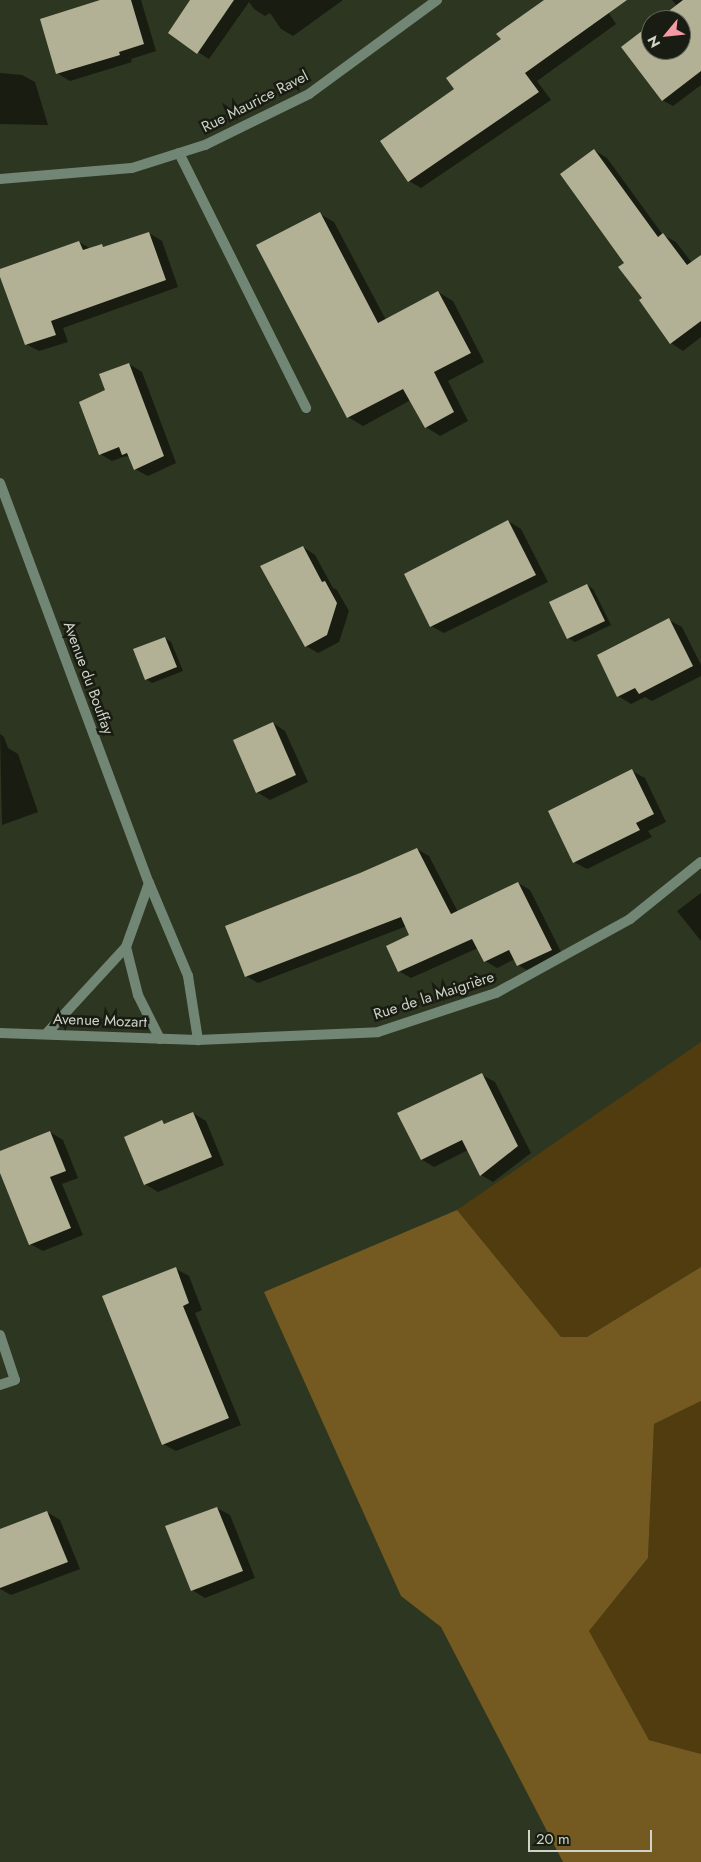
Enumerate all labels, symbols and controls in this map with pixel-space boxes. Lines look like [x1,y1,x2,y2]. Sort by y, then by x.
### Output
north arrow [641,10,691,60]
text: N [642,32,665,51]
street label: Rue Maurice Ravel [199,67,311,137]
street label: Avenue du Bouffay [59,619,117,737]
street label: Rue de la Maigrière [371,968,497,1024]
street label: Avenue Mozart [53,1010,147,1032]
scale bar [531,1820,655,1852]
text: 20 m [536,1828,570,1850]

